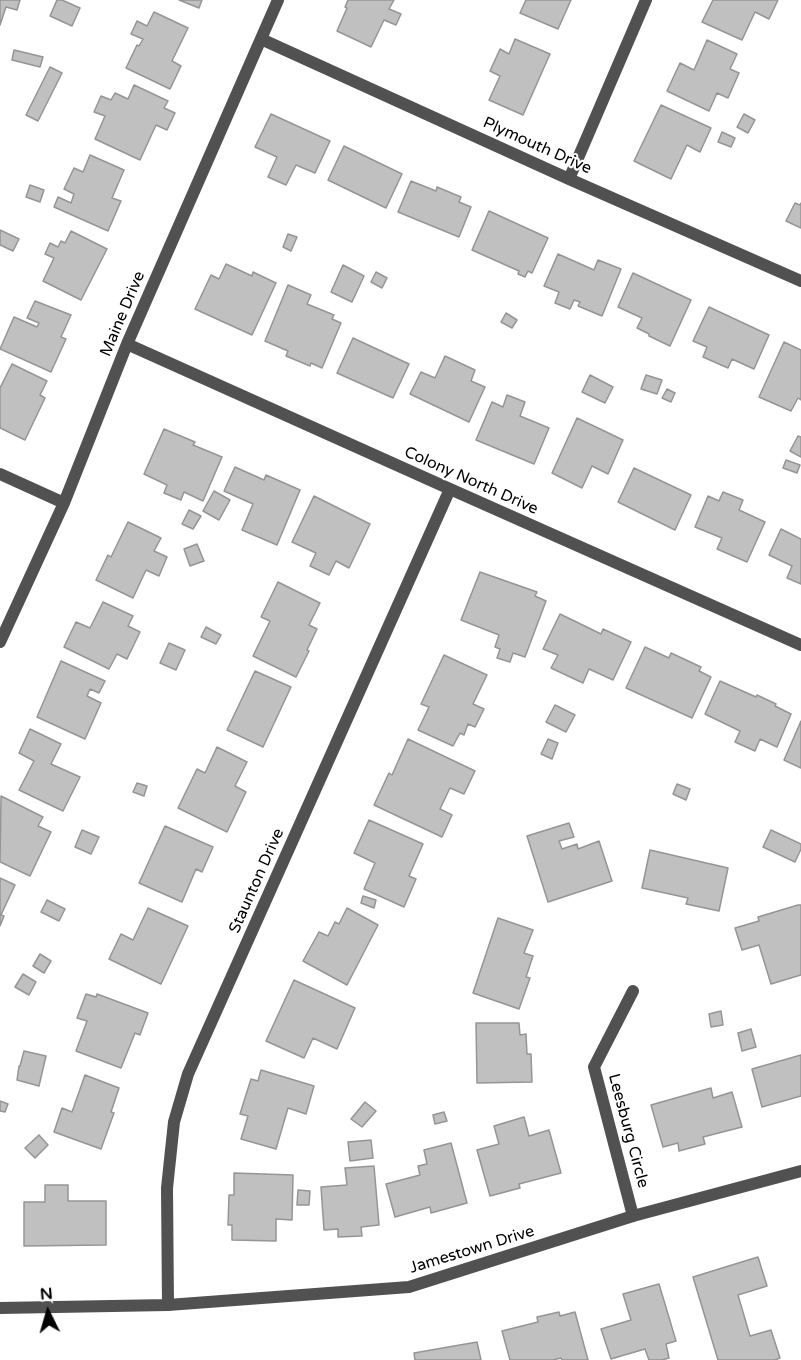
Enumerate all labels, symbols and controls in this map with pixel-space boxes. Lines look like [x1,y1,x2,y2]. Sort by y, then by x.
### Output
street label: Plymouth Drive [480,113,594,179]
street label: Maine Drive [96,268,150,360]
street label: Colony North Drive [401,443,541,519]
street label: Staunton Drive [225,826,289,936]
street label: Leesburg Circle [604,1072,652,1190]
street label: Jamestown Drive [407,1222,537,1278]
north arrow [18,1282,78,1342]
text: N [39,1284,54,1305]

